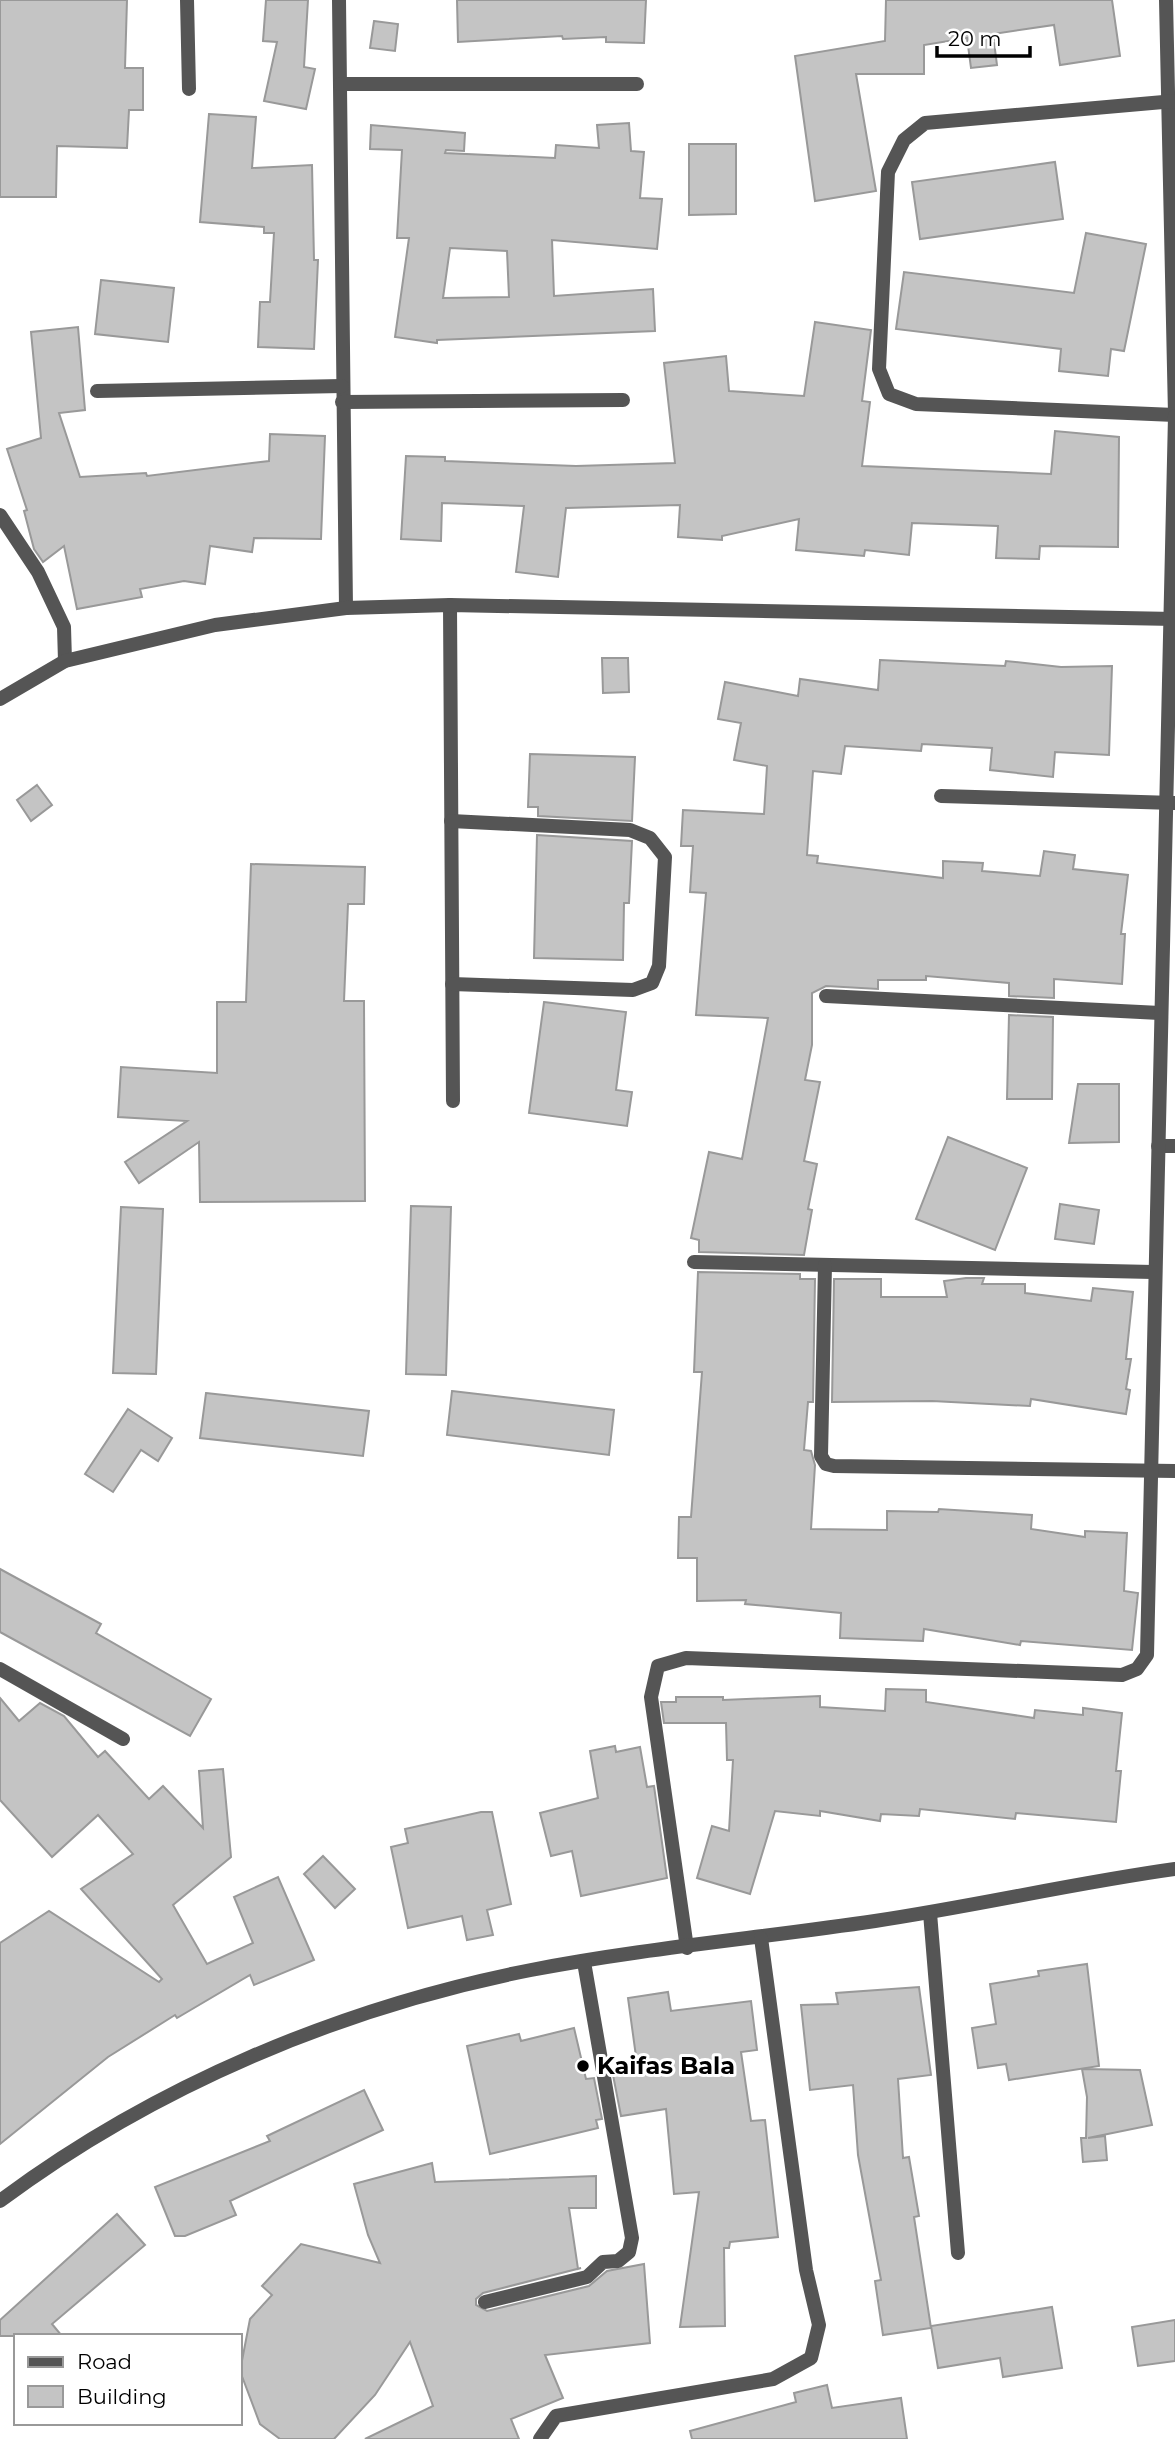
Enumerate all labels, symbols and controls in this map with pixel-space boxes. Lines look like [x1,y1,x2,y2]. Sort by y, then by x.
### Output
scale bar [937,14,1030,58]
text: 20 m [948,26,1002,51]
place label: Kaifas Bala [597,2051,735,2080]
marker: Kaifas Bala [575,2058,591,2074]
legend [14,2334,242,2425]
text: Road [77,2349,132,2374]
text: Building [77,2384,167,2409]

